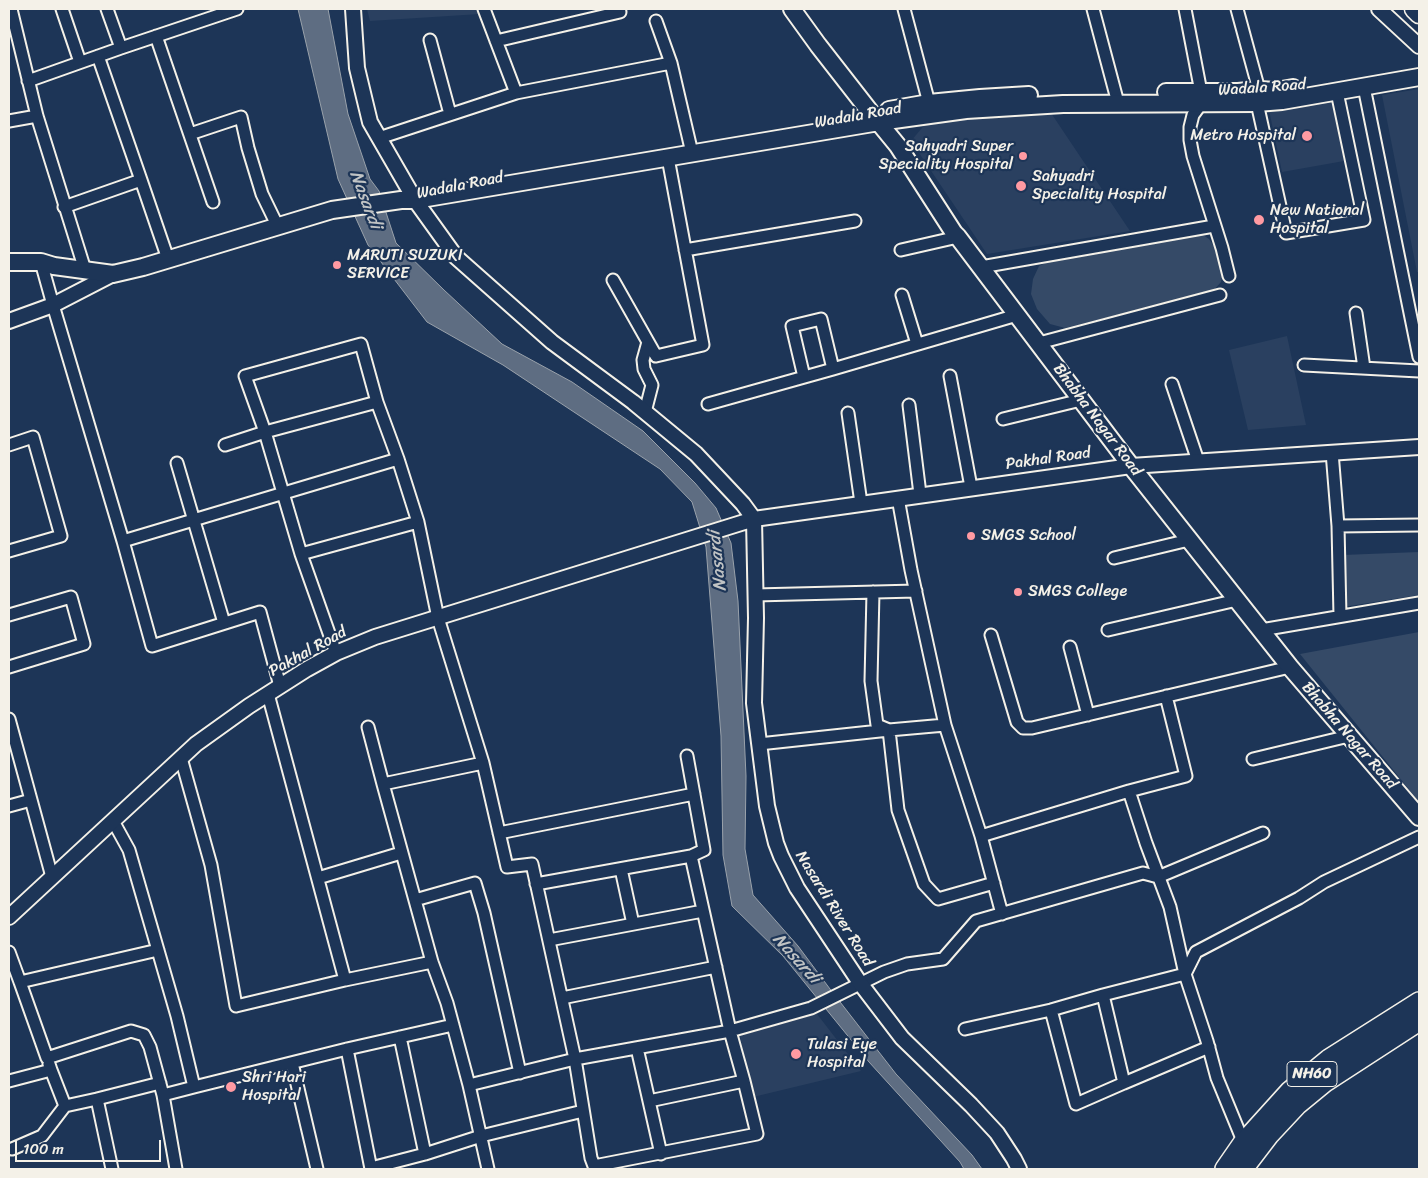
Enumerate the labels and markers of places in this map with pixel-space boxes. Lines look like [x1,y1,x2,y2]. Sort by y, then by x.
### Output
place label: Metro Hospital [1190,126,1296,146]
marker: Metro Hospital [1300,129,1314,143]
place label: Sahyadri Super Speciality Hospital [879,137,1013,175]
marker: Sahyadri Super Speciality Hospital [1017,150,1029,162]
place label: Sahyadri Speciality Hospital [1032,167,1166,205]
marker: Sahyadri Speciality Hospital [1014,179,1028,193]
place label: New National Hospital [1270,201,1364,239]
marker: New National Hospital [1252,213,1266,227]
place label: MARUTI SUZUKI SERVICE [347,246,463,284]
marker: MARUTI SUZUKI SERVICE [331,259,343,271]
place label: SMGS School [981,526,1076,546]
marker: SMGS School [965,530,977,542]
place label: SMGS College [1028,582,1127,602]
marker: SMGS College [1012,586,1024,598]
place label: Tulasi Eye Hospital [807,1035,877,1073]
marker: Tulasi Eye Hospital [789,1047,803,1061]
place label: Shri Hari Hospital [242,1068,306,1106]
marker: Shri Hari Hospital [224,1080,238,1094]

